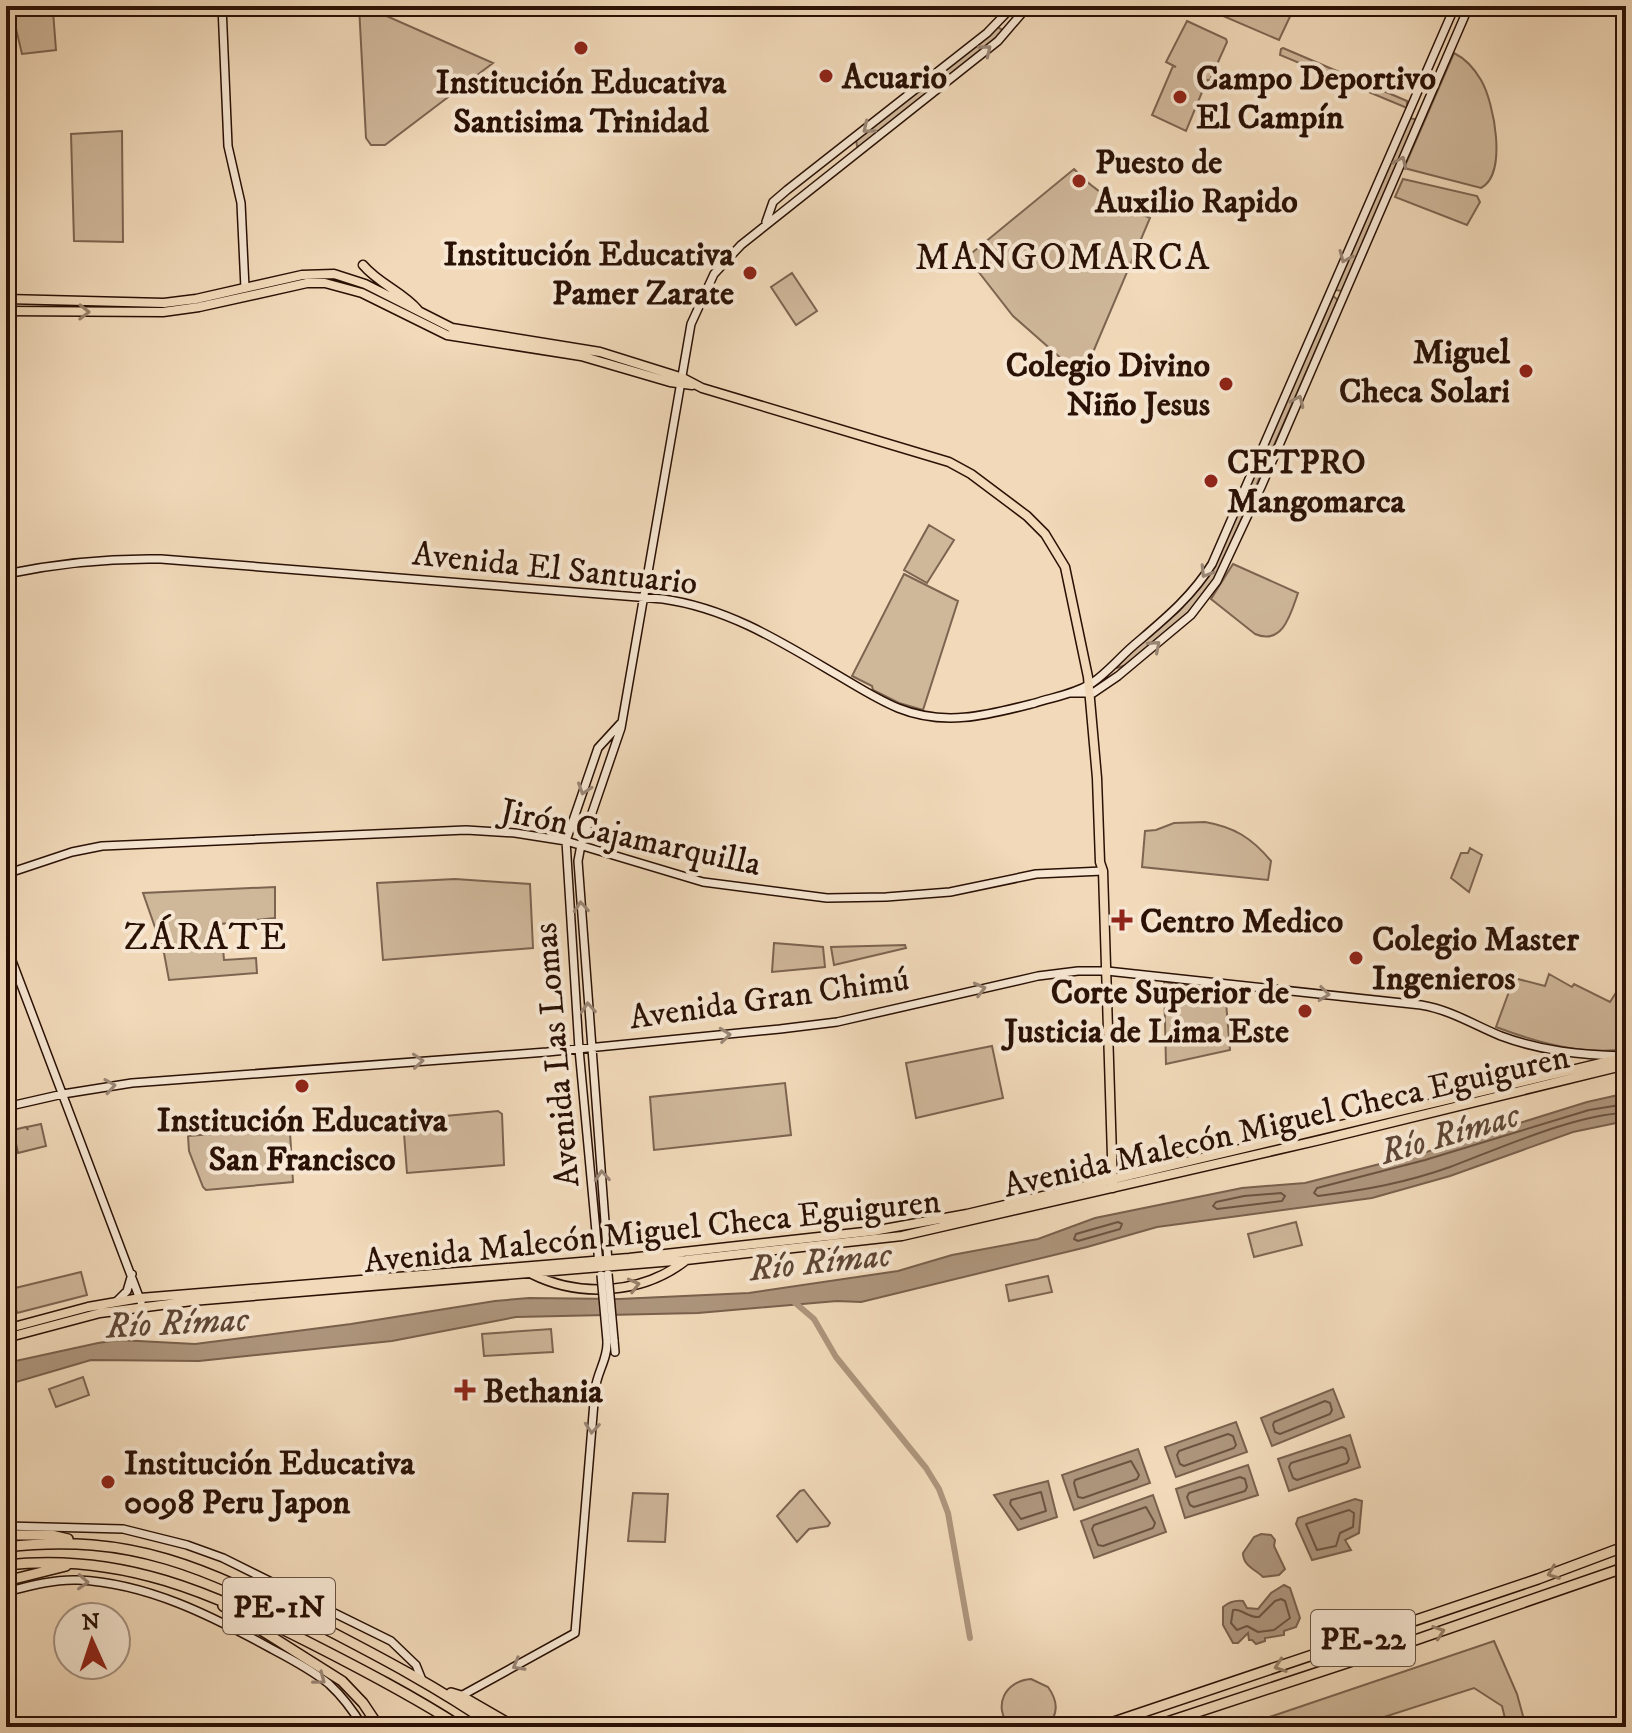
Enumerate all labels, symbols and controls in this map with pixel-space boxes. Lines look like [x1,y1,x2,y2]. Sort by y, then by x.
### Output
marker: Institución Educativa Santisima Trinidad [572,39,590,57]
one-way arrow [977,46,992,60]
place label: Acuario [841,57,947,99]
place label: Campo Deportivo El Campín [1196,58,1436,139]
place label: Institución Educativa Santisima Trinidad [436,62,727,143]
marker: Acuario [817,67,835,85]
marker: Campo Deportivo El Campín [1171,88,1189,106]
one-way arrow [863,118,877,133]
place label: Puesto de Auxilio Rapido [1094,142,1298,223]
one-way arrow [1391,156,1407,170]
marker: Puesto de Auxilio Rapido [1070,172,1088,190]
place label: Institución Educativa Pamer Zarate [443,234,735,315]
district label: MANGOMARCA [915,234,1211,282]
one-way arrow [1339,249,1355,263]
marker: Institución Educativa Pamer Zarate [741,264,759,282]
one-way arrow [78,303,91,321]
place label: Miguel Checa Solari [1339,332,1511,413]
place label: Colegio Divino Niño Jesus [1006,345,1210,426]
marker: Miguel Checa Solari [1517,362,1535,380]
marker: Colegio Divino Niño Jesus [1217,375,1235,393]
one-way arrow [1288,395,1304,409]
place label: CETPRO Mangomarca [1227,442,1406,523]
marker: CETPRO Mangomarca [1202,472,1220,490]
street label: Avenida El Santuario [410,533,699,605]
one-way arrow [1201,563,1216,578]
one-way arrow [1146,641,1160,656]
one-way arrow [578,781,594,795]
street label: Jirón Cajamarquilla [494,789,765,886]
one-way arrow [573,900,590,913]
place label: Centro Medico [1140,901,1343,943]
marker: Centro Medico [1111,909,1133,931]
district label: ZÁRATE [124,914,288,962]
place label: Colegio Master Ingenieros [1372,919,1579,1000]
street label: Avenida Las Lomas [525,921,589,1189]
marker: Colegio Master Ingenieros [1347,949,1365,967]
street label: Avenida Gran Chimú [627,959,912,1039]
place label: Corte Superior de Justicia de Lima Este [1000,972,1289,1053]
one-way arrow [973,982,987,999]
one-way arrow [1317,986,1330,1003]
one-way arrow [580,1001,597,1014]
marker: Corte Superior de Justicia de Lima Este [1296,1002,1314,1020]
one-way arrow [719,1026,732,1043]
street label: Avenida Malecón Miguel Checa Eguiguren [999,1036,1574,1208]
one-way arrow [412,1053,425,1070]
marker: Institución Educativa San Francisco [293,1077,311,1095]
one-way arrow [103,1078,117,1095]
water label: Río Rímac [1374,1093,1526,1176]
place label: Institución Educativa San Francisco [157,1100,448,1181]
one-way arrow [594,1169,611,1182]
street label: Avenida Malecón Miguel Checa Eguiguren [362,1181,943,1283]
water label: Río Rímac [746,1233,895,1292]
one-way arrow [626,1277,640,1294]
water label: Río Rímac [104,1297,251,1350]
place label: Bethania [483,1371,603,1413]
marker: Bethania [454,1379,476,1401]
one-way arrow [584,1422,601,1435]
place label: Institución Educativa 0098 Peru Japon [124,1443,415,1524]
marker: Institución Educativa 0098 Peru Japon [99,1473,117,1491]
one-way arrow [1547,1563,1561,1580]
one-way arrow [77,1573,90,1590]
road number: PE-1N [223,1578,335,1634]
north arrow [52,1601,132,1681]
text: N [81,1609,101,1636]
road number: PE-22 [1311,1610,1415,1666]
one-way arrow [1431,1626,1445,1642]
one-way arrow [512,1655,526,1670]
one-way arrow [1274,1657,1288,1673]
one-way arrow [312,1669,326,1684]

